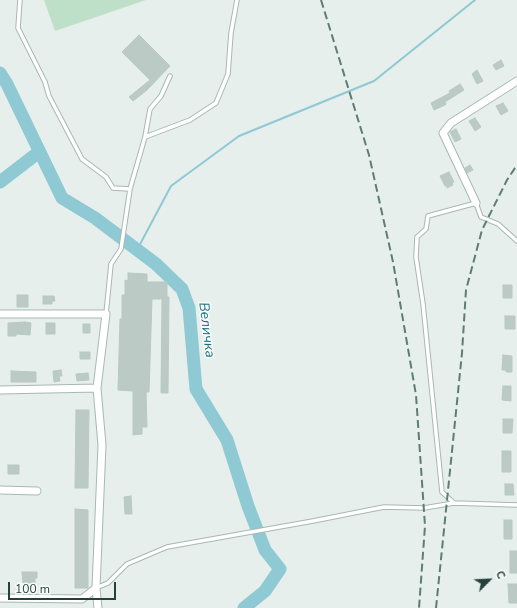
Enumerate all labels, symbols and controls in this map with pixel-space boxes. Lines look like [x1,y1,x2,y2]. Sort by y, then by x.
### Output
water label: Величка [194,301,218,359]
north arrow [469,560,509,600]
text: С [492,568,509,581]
scale bar [10,574,118,600]
text: 100 m [15,581,50,597]

